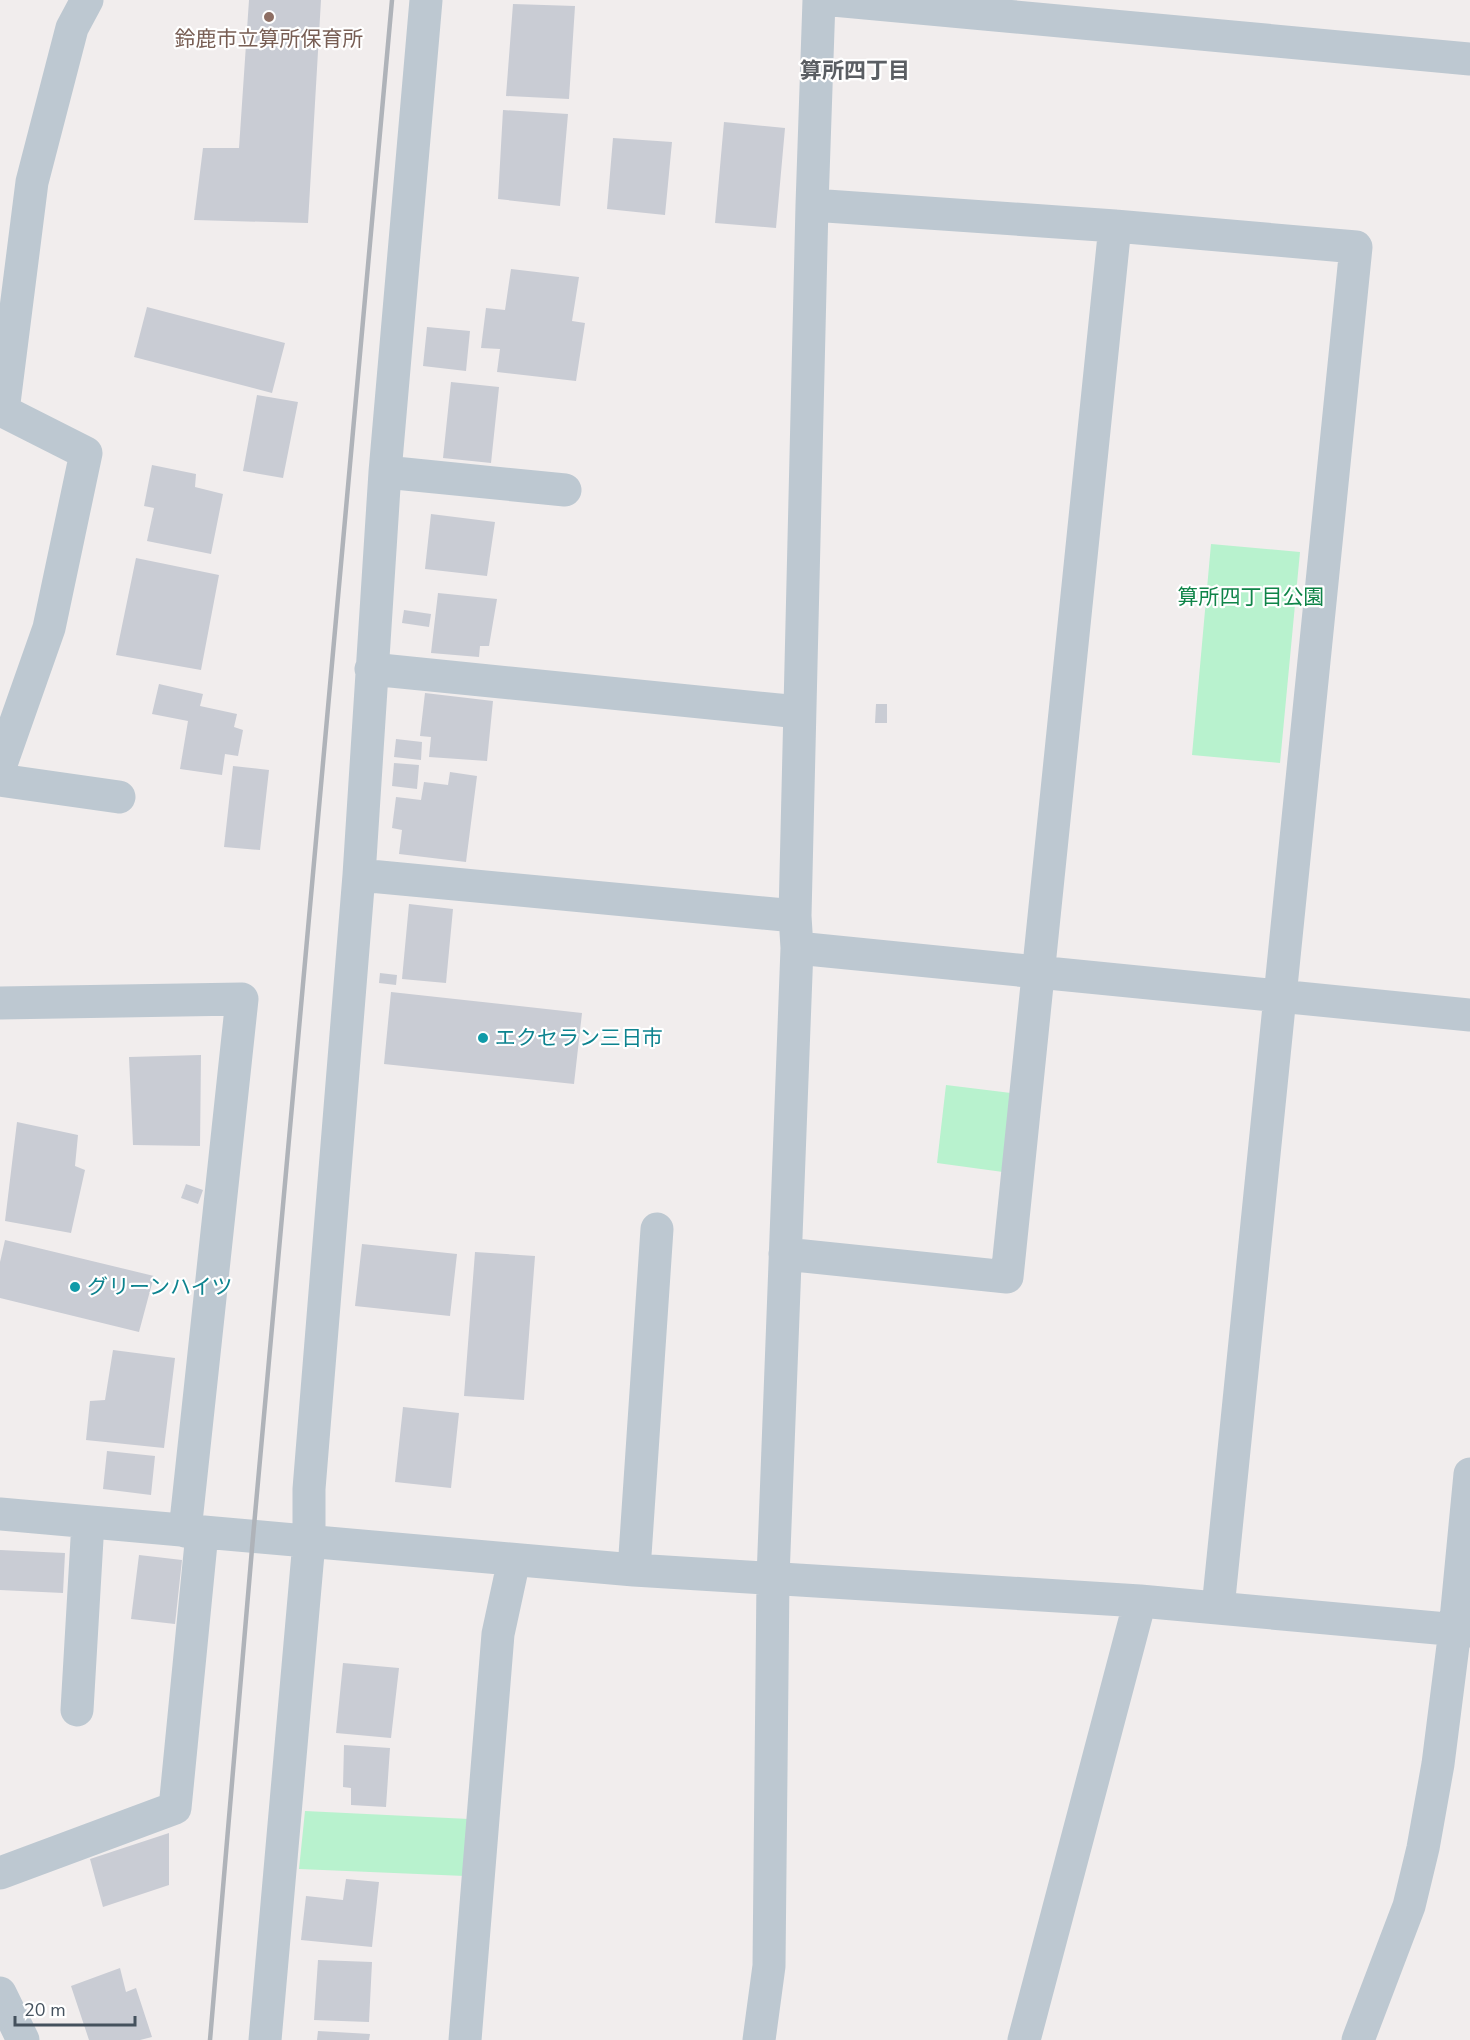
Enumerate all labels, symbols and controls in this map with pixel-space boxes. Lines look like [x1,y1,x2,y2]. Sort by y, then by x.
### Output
marker: 鈴鹿市立算所保育所 [262,10,276,24]
place label: 鈴鹿市立算所保育所 [175,25,364,53]
district label: 算所四丁目 [800,56,910,86]
park label: 算所四丁目公園 [1178,583,1325,611]
place label: エクセラン三日市 [495,1024,663,1052]
marker: エクセラン三日市 [476,1031,490,1045]
place label: グリーンハイツ [87,1273,233,1301]
marker: グリーンハイツ [68,1280,82,1294]
scale bar [15,1989,135,2027]
text: 20 m [24,1998,66,2022]

